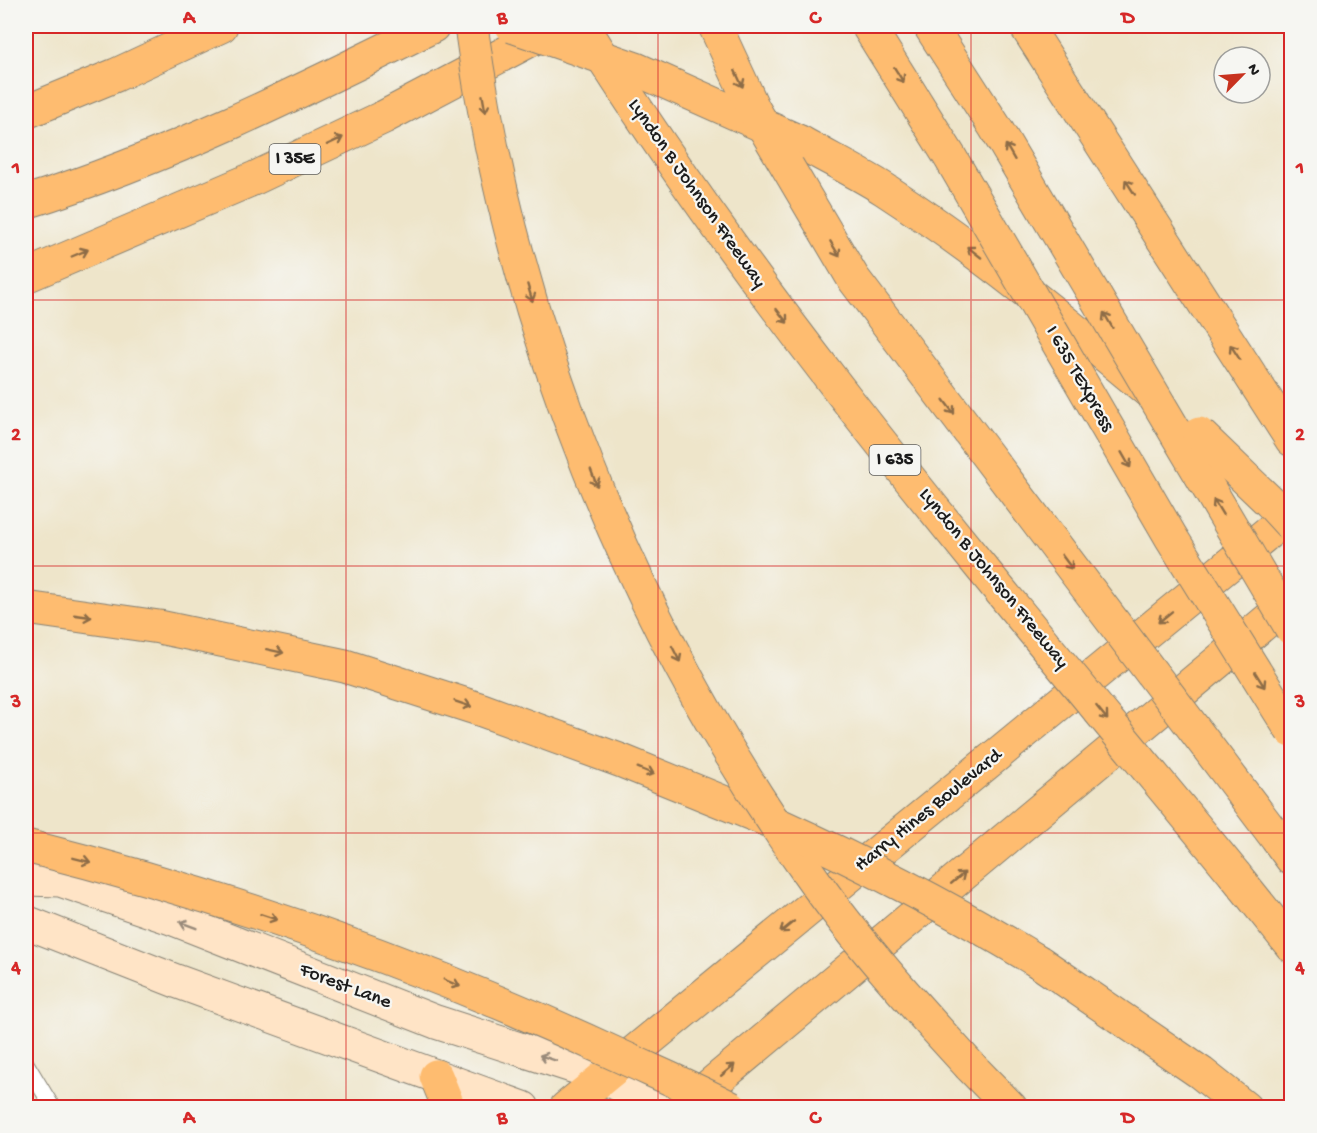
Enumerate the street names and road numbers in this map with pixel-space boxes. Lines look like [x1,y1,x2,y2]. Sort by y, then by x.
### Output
street label: Lyndon B Johnson Freeway [622,95,770,293]
road number: I 35E [270,144,320,174]
street label: I 635 TEXpress [1040,322,1119,436]
road number: I 635 [870,445,920,475]
street label: Lyndon B Johnson Freeway [913,484,1073,674]
street label: Harry Hines Boulevard [851,743,1009,877]
street label: Forest Lane [295,959,395,1015]

